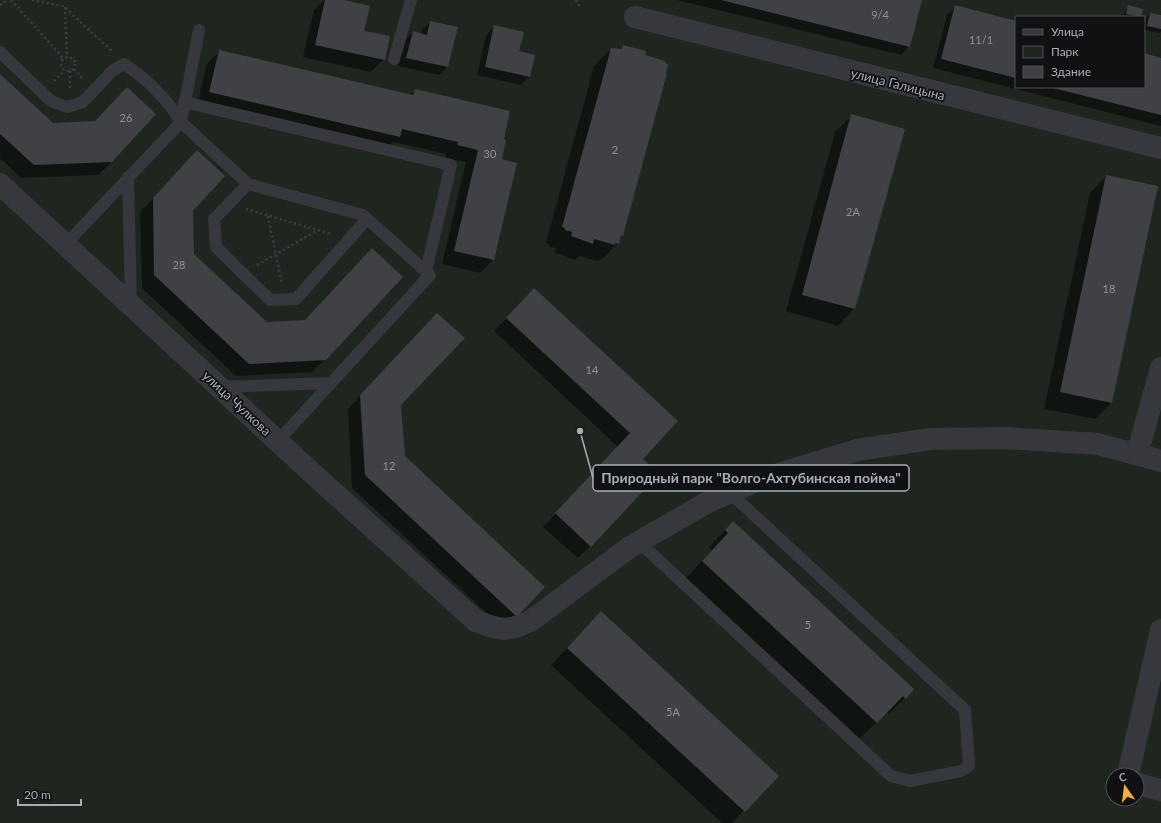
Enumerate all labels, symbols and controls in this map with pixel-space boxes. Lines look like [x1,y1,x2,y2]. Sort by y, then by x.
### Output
house number: 9/4 [871,8,889,21]
legend [1015,16,1145,88]
text: Улица [1051,24,1084,39]
house number: 11/1 [969,33,993,46]
text: Парк [1051,44,1079,59]
text: Здание [1051,64,1091,79]
street label: улица Галицына [849,65,947,103]
house number: 26 [120,111,132,124]
house number: 2 [612,143,618,156]
house number: 30 [484,147,497,160]
house number: 2А [846,205,860,218]
house number: 28 [173,258,185,271]
house number: 18 [1103,282,1115,295]
house number: 14 [586,363,599,376]
street label: улица Чулкова [199,367,275,439]
house number: 12 [383,459,395,472]
callout: Природный парк "Волго-Ахтубинская пойма" [593,465,909,491]
text: Природный парк "Волго-Ахтубинская пойма" [601,469,901,486]
house number: 5 [805,618,811,631]
house number: 5А [666,705,680,718]
north arrow [1105,767,1145,807]
text: С [1117,769,1128,784]
scale bar [18,781,81,807]
text: 20 m [24,787,51,802]

